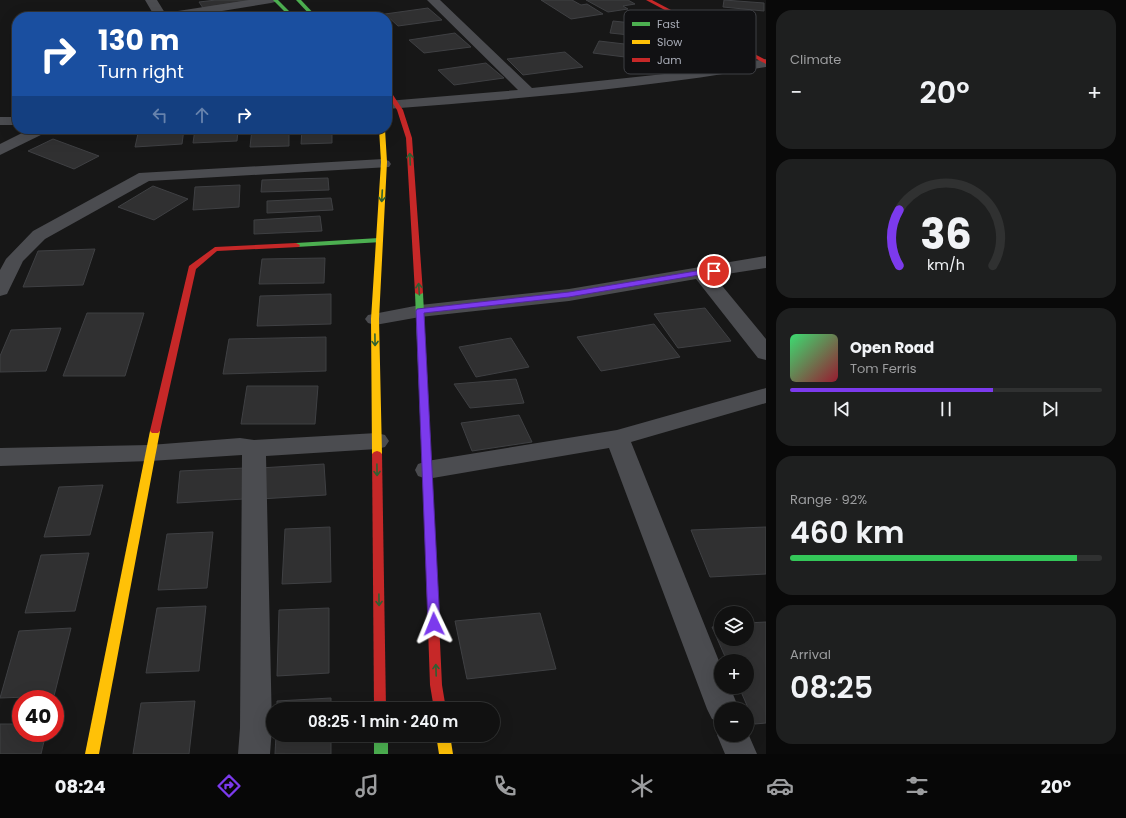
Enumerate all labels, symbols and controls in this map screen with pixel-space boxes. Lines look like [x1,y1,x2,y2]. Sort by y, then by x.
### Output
legend [624,10,756,74]
text: Fast [657,16,680,32]
text: 130 m [98,21,179,60]
icon: right [32,28,84,80]
text: Slow [657,34,682,50]
text: Climate [790,50,841,69]
text: Jam [657,52,682,68]
text: Turn right [98,59,184,84]
text: 20° [920,71,970,114]
text: − [790,77,802,108]
text: + [1087,77,1102,108]
icon: left [149,104,171,126]
icon: ahead [191,104,213,126]
icon: right [233,104,255,126]
one-way arrow [407,153,414,166]
one-way arrow [378,189,385,202]
text: 36 [920,205,972,264]
pin [697,254,731,288]
text: km/h [927,255,965,275]
icon: arrive [703,260,725,282]
one-way arrow [415,283,422,296]
one-way arrow [371,333,379,346]
text: Open Road [850,337,934,358]
text: Tom Ferris [850,359,917,378]
icon: previous [831,398,853,420]
icon: pause [935,398,957,420]
icon: next [1039,398,1061,420]
one-way arrow [373,463,381,476]
text: Range · 92% [790,490,867,509]
text: 460 km [790,511,905,554]
one-way arrow [375,593,383,606]
position arrow [413,603,455,645]
map controls [714,606,754,742]
button: layers [714,606,754,646]
text: Arrival [790,645,831,664]
button: + [714,654,754,694]
one-way arrow [432,664,439,677]
text: 08:25 [790,666,873,709]
speed limit sign: 40 [12,690,64,742]
button: − [714,702,754,742]
text: 08:25 · 1 min · 240 m [308,711,458,732]
icon: directions [215,772,243,800]
icon: music [353,772,381,800]
icon: phone [491,772,519,800]
icon: climate [628,772,656,800]
icon: car [766,772,794,800]
icon: filters [903,772,931,800]
text: 08:24 [55,774,106,799]
text: 20° [1041,774,1071,799]

